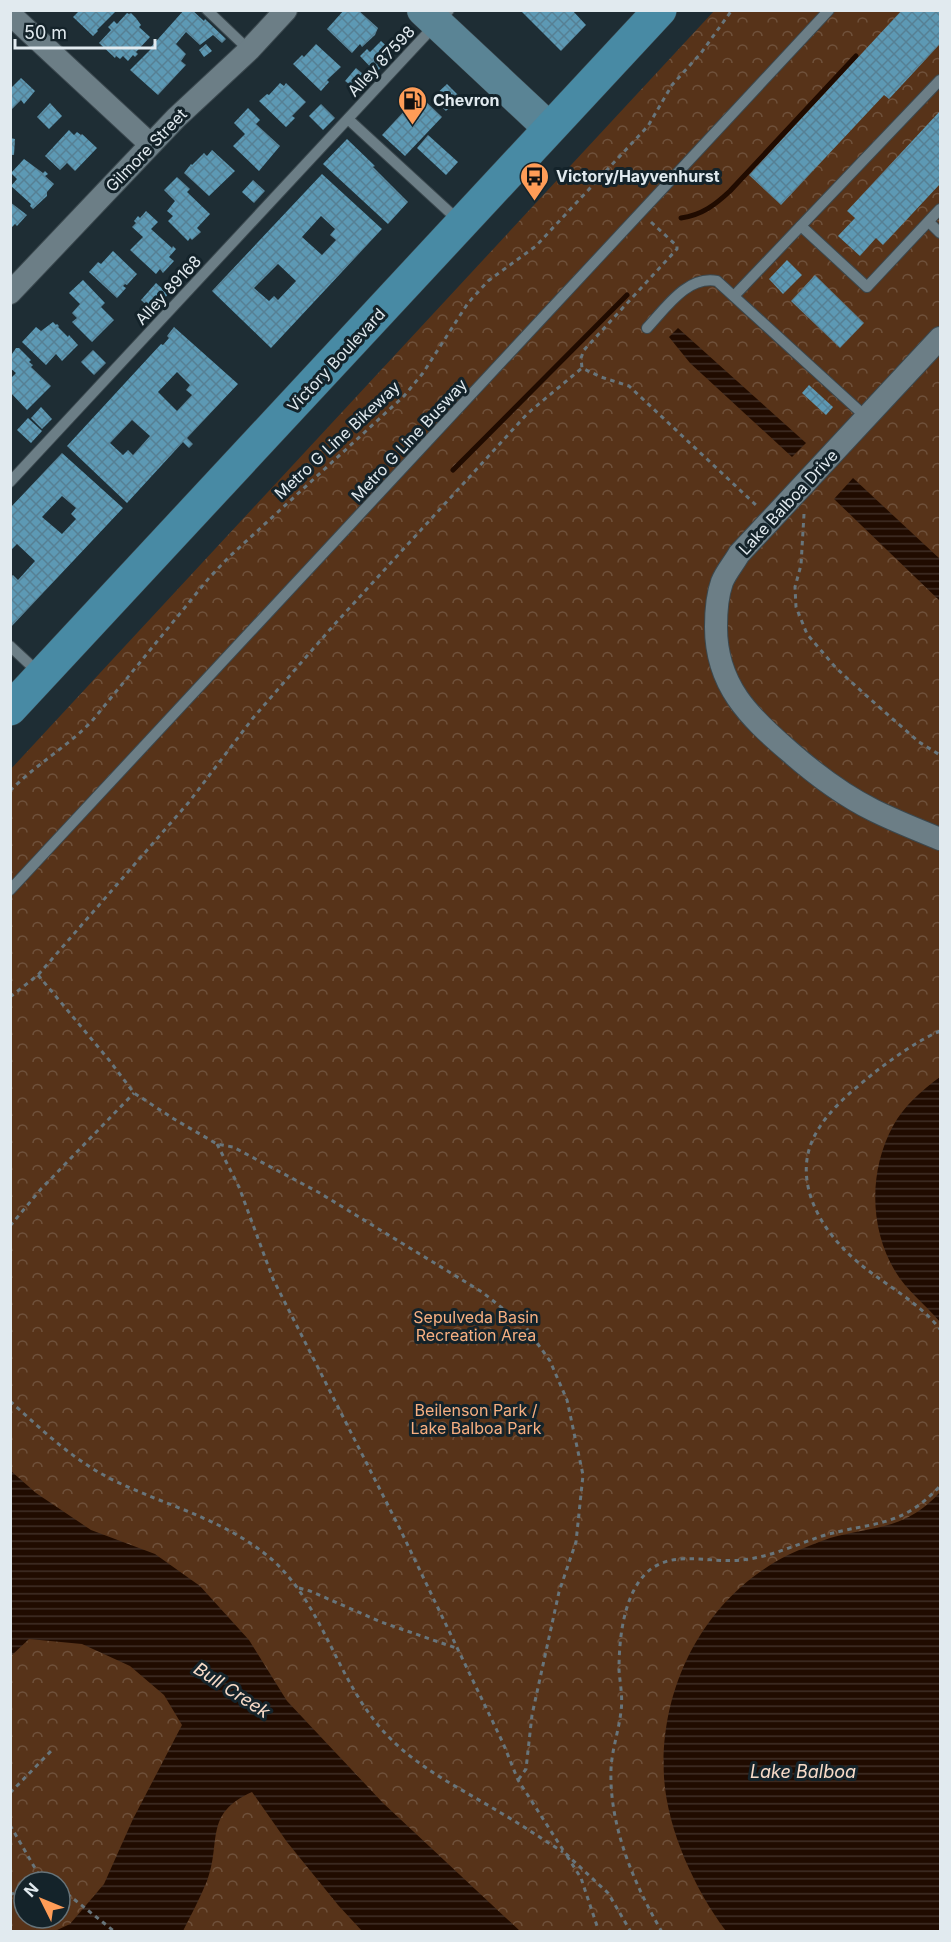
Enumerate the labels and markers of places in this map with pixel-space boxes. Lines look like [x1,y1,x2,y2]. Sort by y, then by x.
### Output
fuel station icon: Chevron [396,84,428,126]
place label: Chevron [433,90,500,110]
bus stop icon: Victory/Hayvenhurst [519,160,551,202]
place label: Victory/Hayvenhurst [556,166,720,186]

